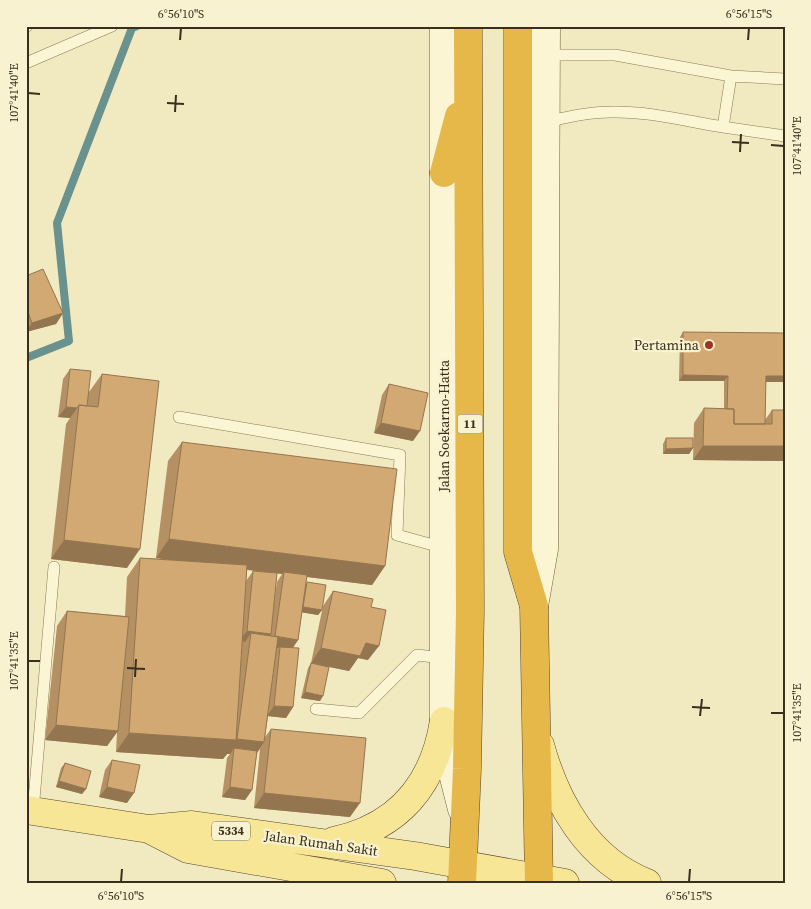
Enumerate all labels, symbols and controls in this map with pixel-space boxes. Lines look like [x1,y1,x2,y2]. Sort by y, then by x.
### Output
text: 6°56'10"S [158,6,204,22]
text: 6°56'15"S [726,6,772,22]
text: 107°41'40"E [6,63,22,123]
text: 107°41'40"E [789,116,805,176]
place label: Pertamina [634,335,700,355]
marker: Pertamina [703,339,715,351]
street label: Jalan Soekarno-Hatta [434,359,454,493]
road number: 11 [458,414,482,434]
text: 107°41'35"E [6,631,22,691]
text: 107°41'35"E [789,683,805,743]
road number: 5334 [212,821,250,840]
street label: Jalan Rumah Sakit [262,825,379,861]
text: 6°56'10"S [98,888,144,904]
text: 6°56'15"S [666,888,712,904]

